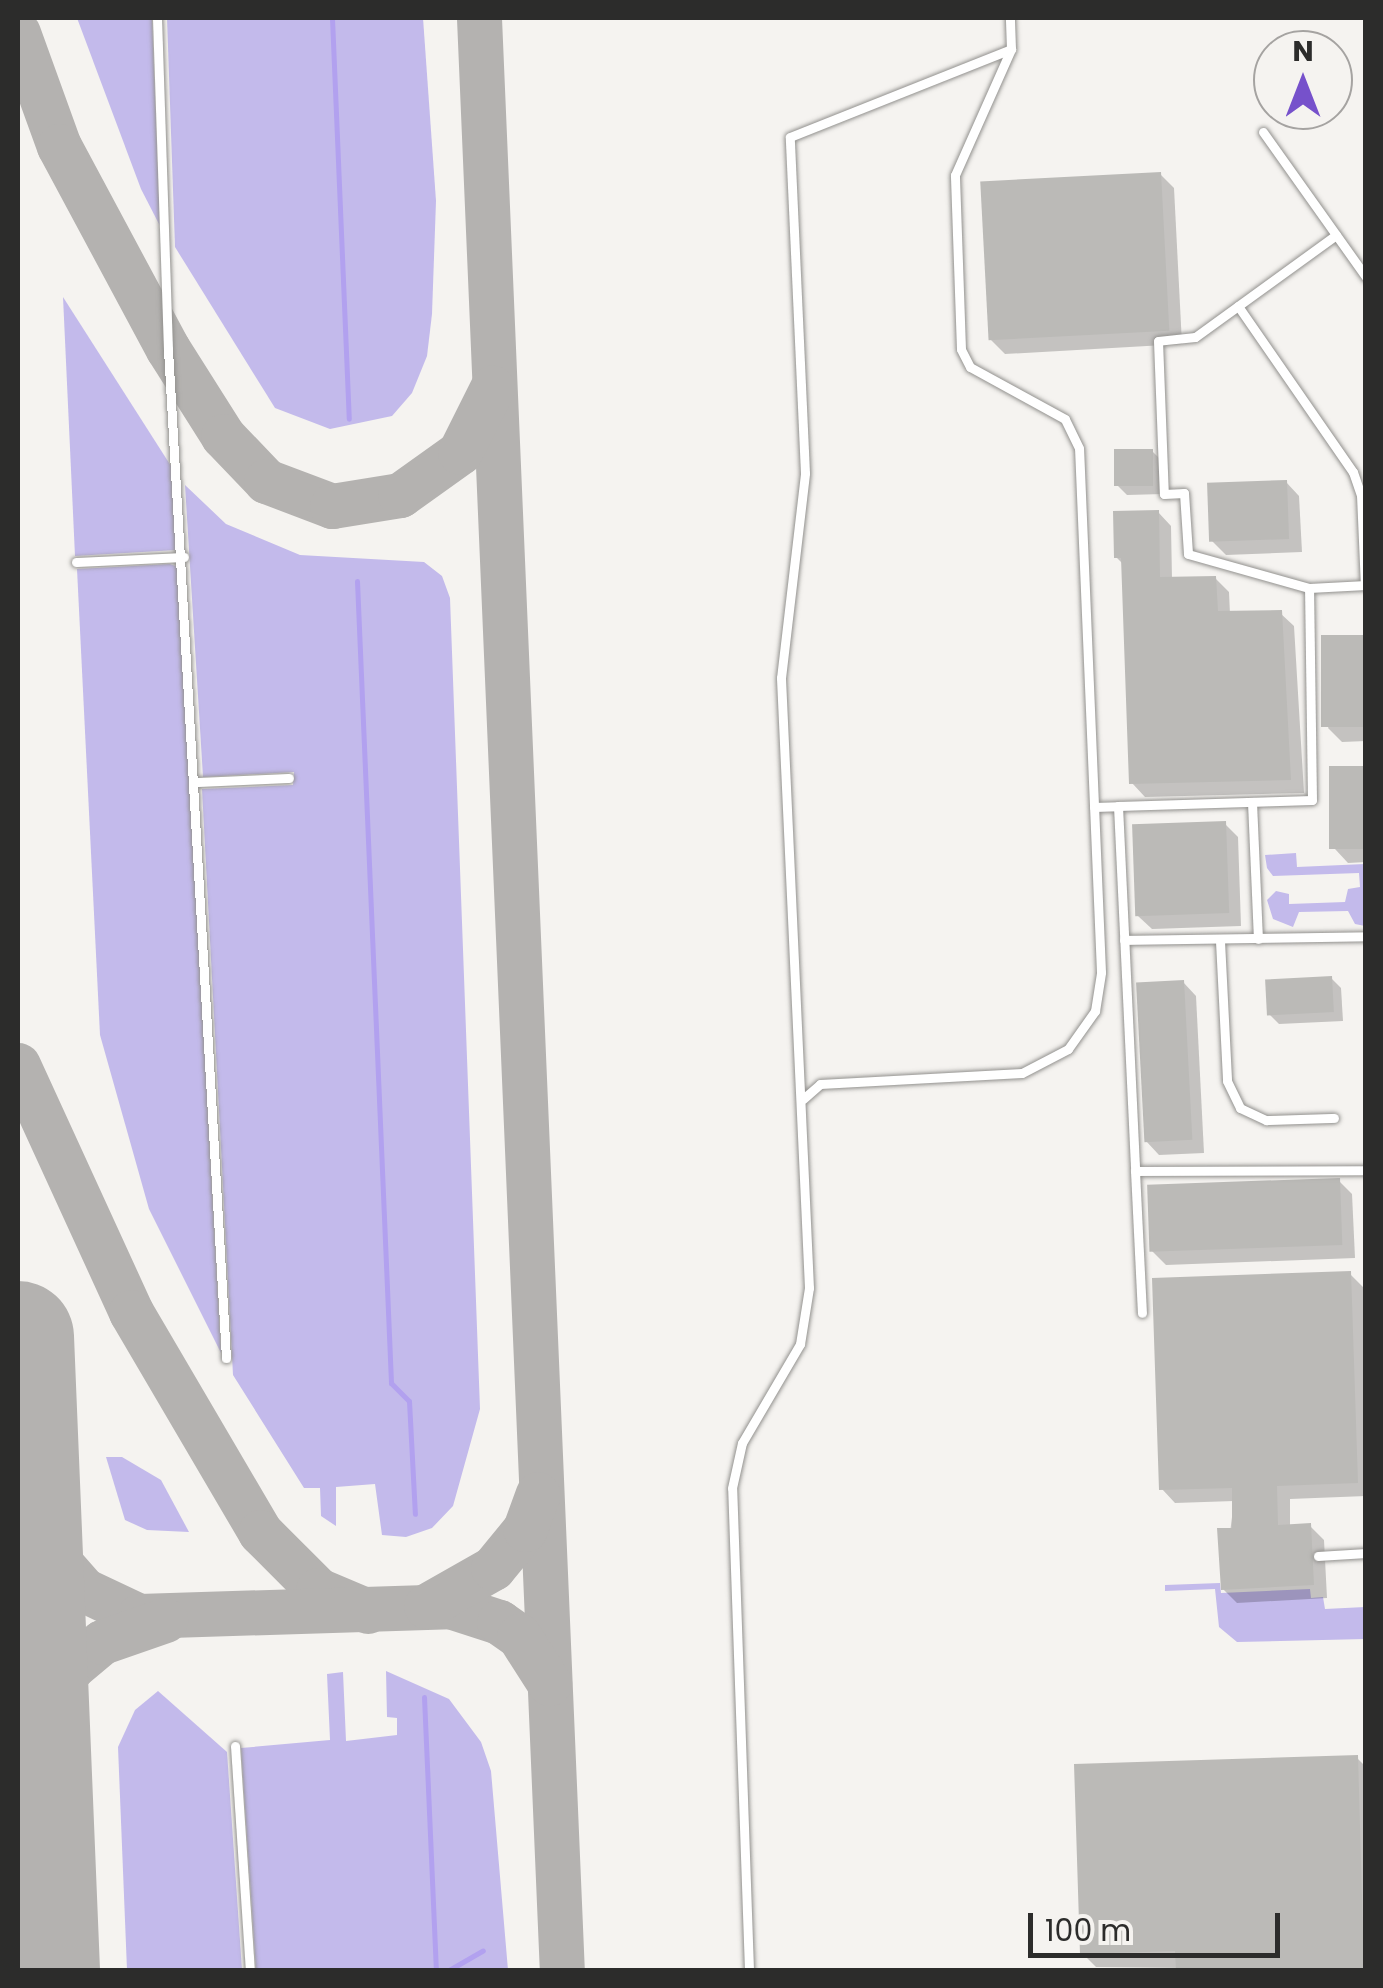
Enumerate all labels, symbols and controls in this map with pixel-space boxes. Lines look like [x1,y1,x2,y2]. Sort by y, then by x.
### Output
north arrow [1253,30,1353,130]
text: N [1292,32,1314,71]
scale bar [1033,1893,1286,1955]
text: 100 m [1045,1909,1131,1952]

